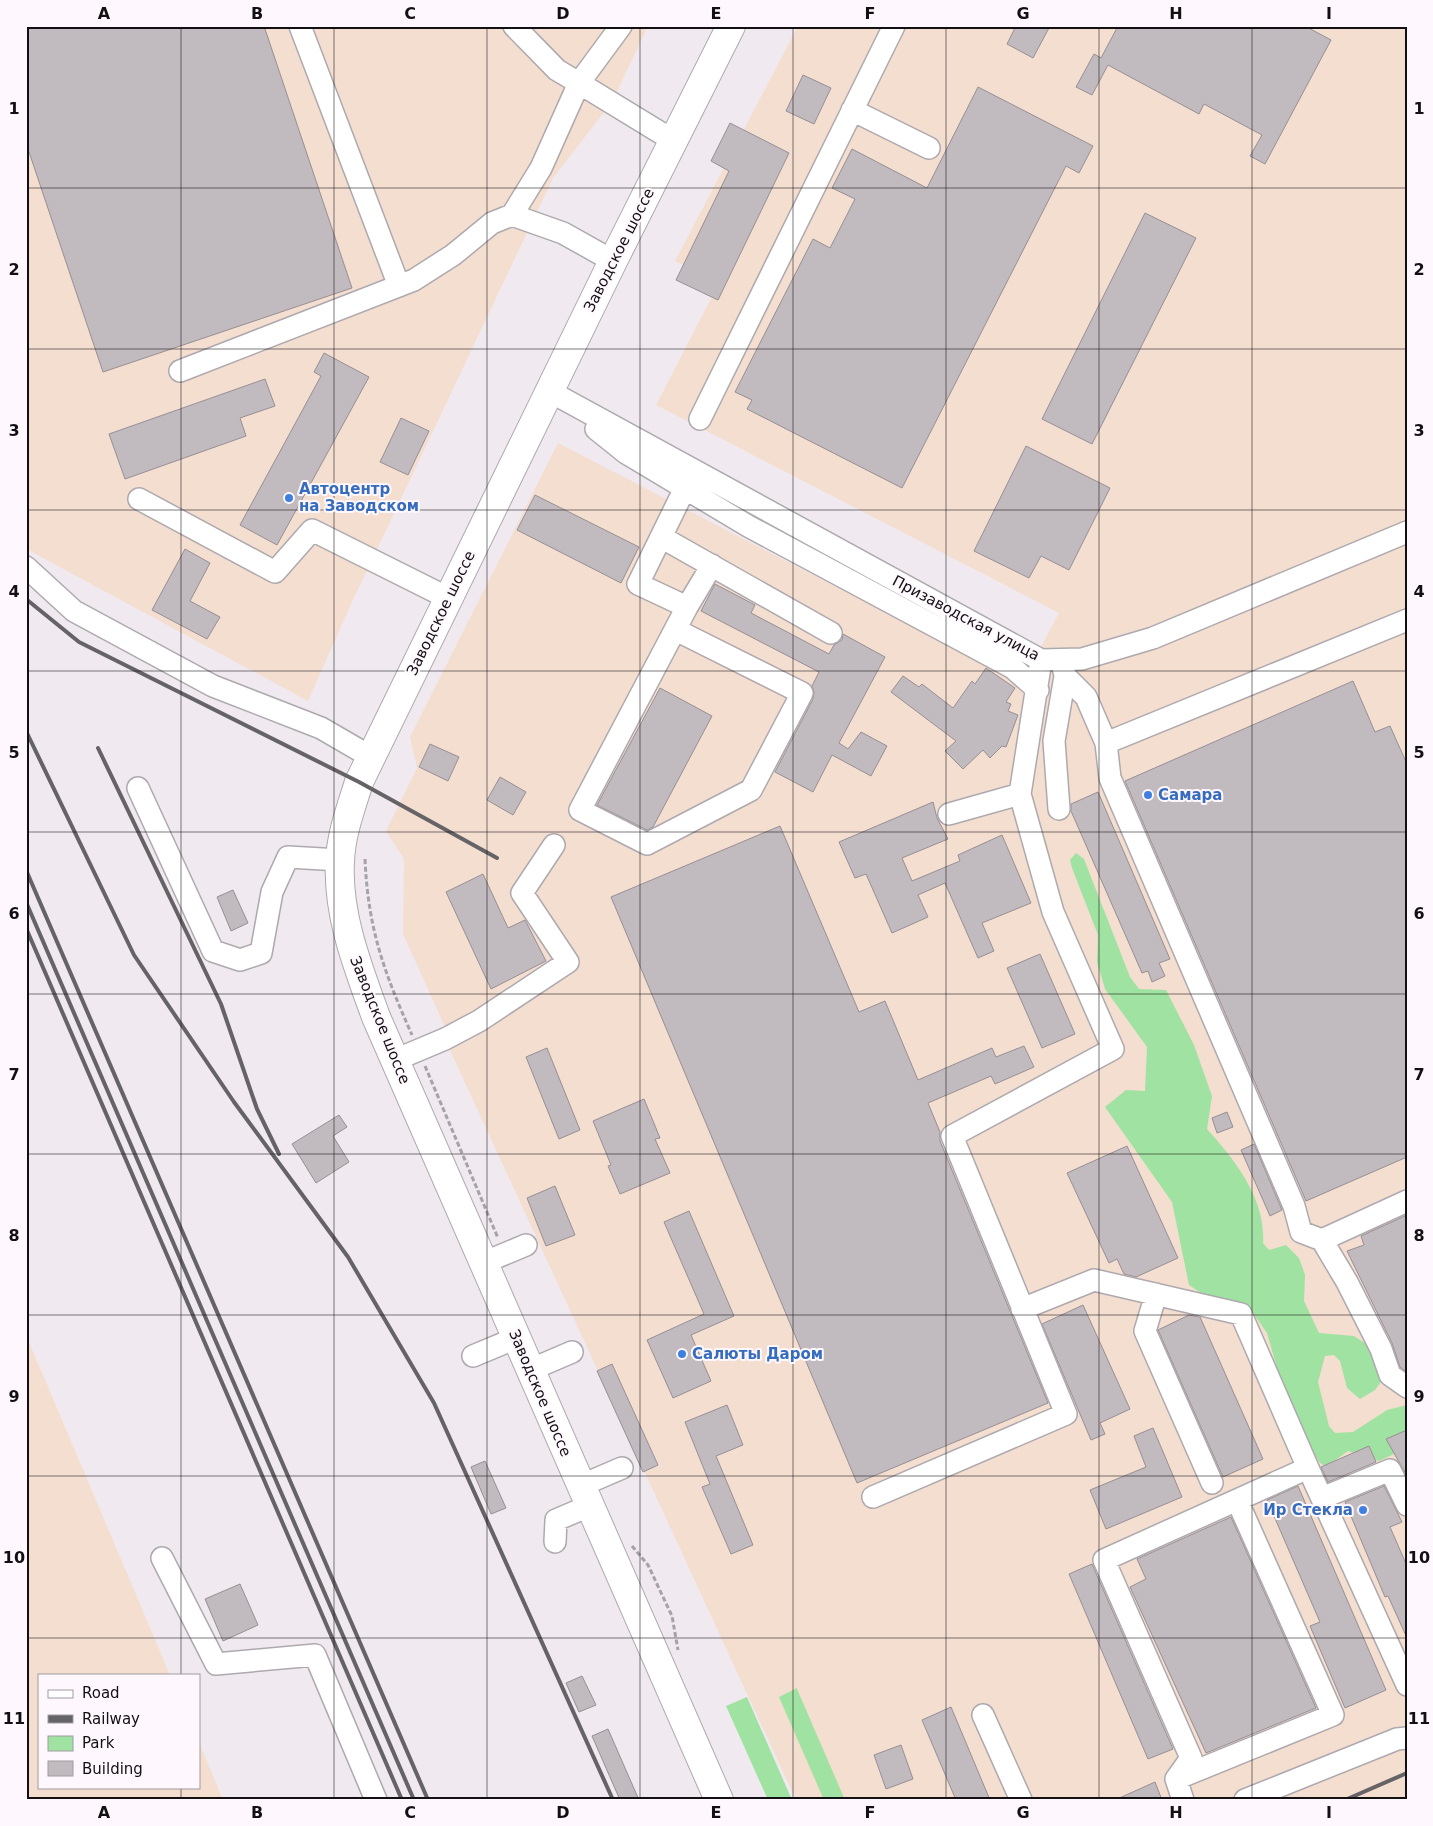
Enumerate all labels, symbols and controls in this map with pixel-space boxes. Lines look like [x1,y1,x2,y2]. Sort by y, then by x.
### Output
text: A [98,4,111,23]
text: B [251,4,263,23]
text: C [404,4,416,23]
text: D [556,4,570,23]
text: E [711,4,721,23]
text: F [865,4,875,23]
text: G [1016,4,1030,23]
text: H [1169,4,1183,23]
text: I [1326,4,1332,23]
text: 1 [8,99,20,118]
text: 1 [1413,99,1425,118]
street label: Заводское шоссе [580,185,658,315]
text: 2 [8,260,20,279]
text: 2 [1413,260,1425,279]
text: 3 [8,421,20,440]
text: 3 [1413,421,1425,440]
place label: Автоцентр на Заводском [299,480,419,515]
marker: Автоцентр на Заводском [283,492,295,504]
street label: Заводское шоссе [403,548,479,678]
street label: Призаводская улица [889,572,1043,664]
text: 4 [8,582,20,601]
text: 4 [1413,582,1425,601]
text: 5 [8,743,20,762]
text: 5 [1413,743,1425,762]
place label: Самара [1158,786,1222,804]
marker: Самара [1142,789,1154,801]
text: 6 [8,904,20,923]
text: 6 [1413,904,1425,923]
street label: Заводское шоссе [346,953,414,1087]
text: 7 [8,1065,20,1084]
text: 7 [1413,1065,1425,1084]
text: 8 [8,1226,20,1245]
text: 8 [1413,1226,1425,1245]
street label: Заводское шоссе [505,1327,575,1459]
place label: Салюты Даром [692,1345,823,1363]
marker: Салюты Даром [676,1348,688,1360]
text: 9 [8,1387,20,1406]
text: 9 [1413,1387,1425,1406]
place label: Ир Стекла [1263,1501,1353,1519]
marker: Ир Стекла [1357,1504,1369,1516]
text: 10 [3,1548,25,1567]
text: 10 [1408,1548,1430,1567]
legend [38,1674,200,1788]
text: Road [82,1684,120,1702]
text: 11 [3,1709,25,1728]
text: 11 [1408,1709,1430,1728]
text: Railway [82,1710,140,1728]
text: Park [82,1734,115,1752]
text: Building [82,1760,143,1778]
text: A [98,1803,111,1822]
text: B [251,1803,263,1822]
text: C [404,1803,416,1822]
text: D [556,1803,570,1822]
text: E [711,1803,721,1822]
text: F [865,1803,875,1822]
text: G [1016,1803,1030,1822]
text: H [1169,1803,1183,1822]
text: I [1326,1803,1332,1822]

